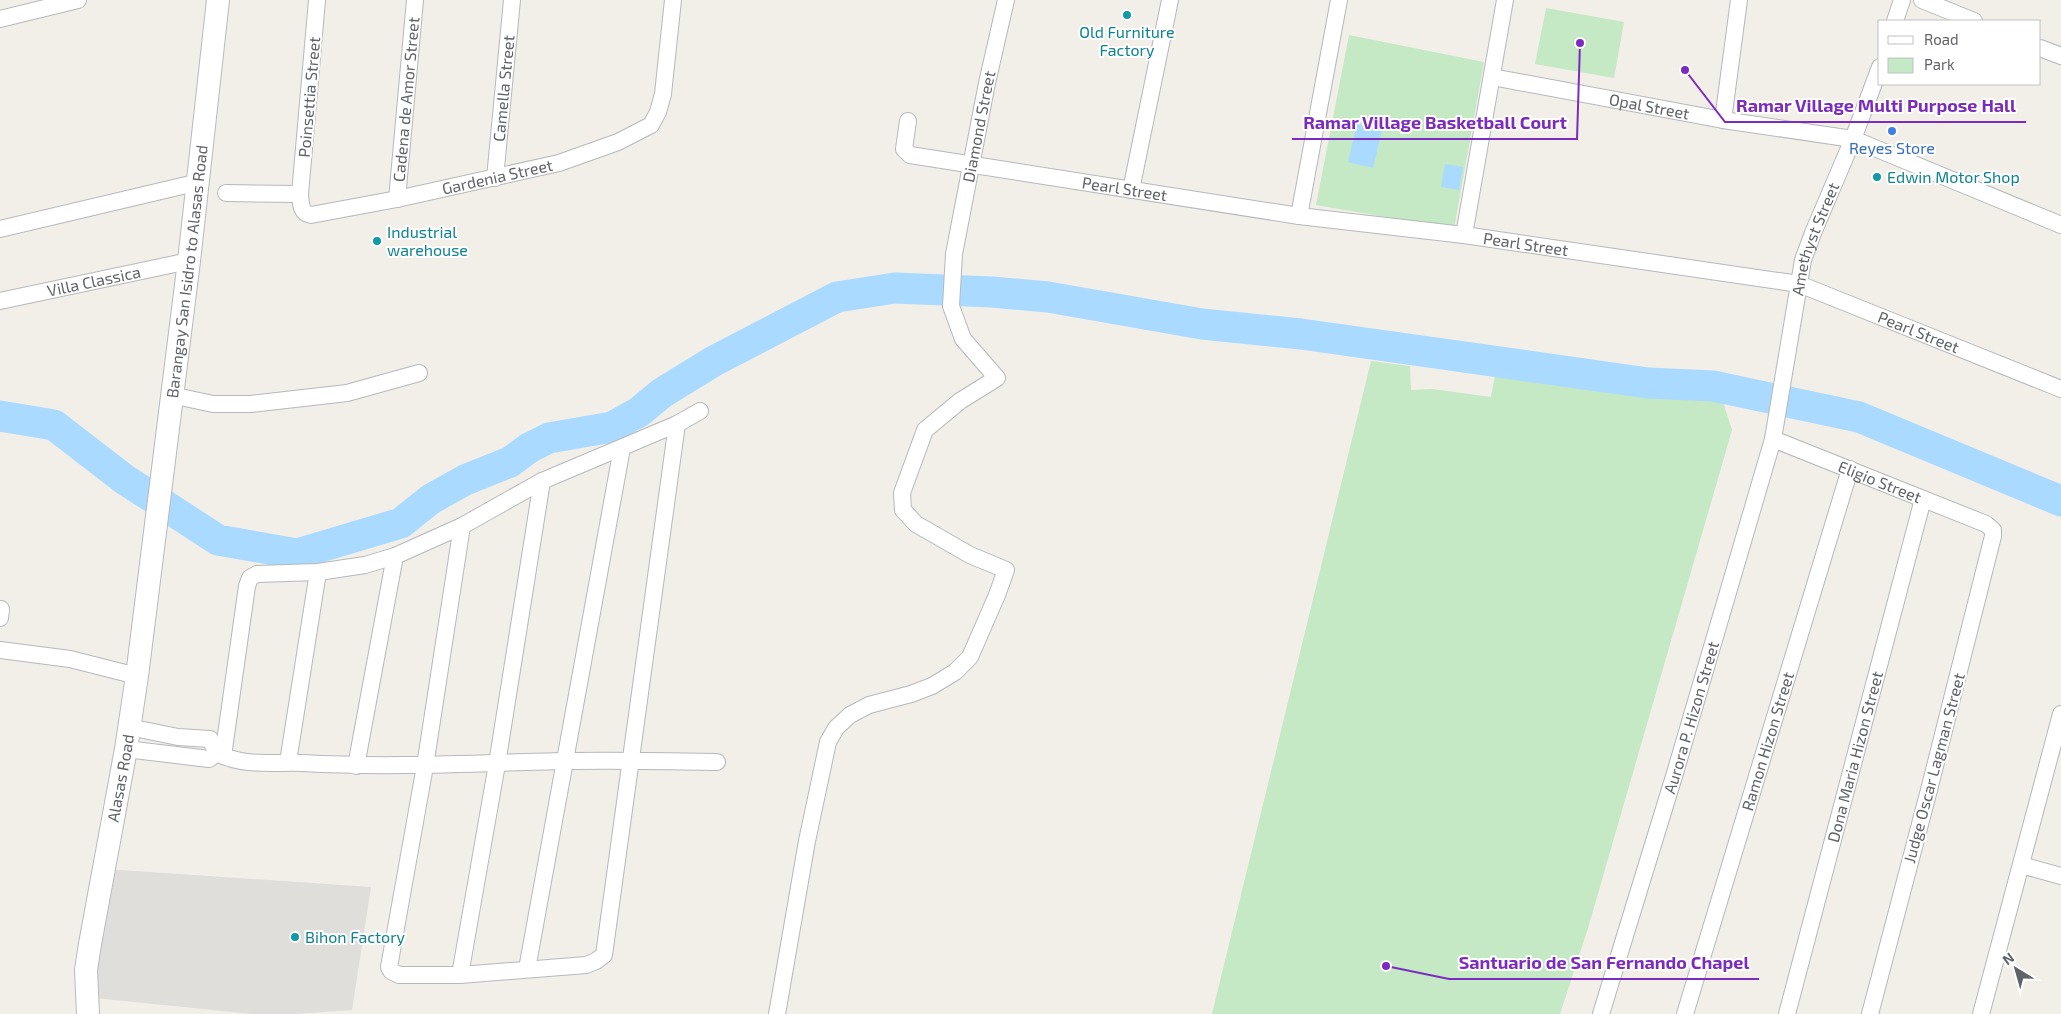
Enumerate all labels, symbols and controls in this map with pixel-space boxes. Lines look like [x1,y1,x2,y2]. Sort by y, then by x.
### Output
marker: Old Furniture Factory [1121,9,1133,21]
street label: Cadena de Amor Street [389,16,422,183]
legend [1878,20,2041,85]
place label: Old Furniture Factory [1079,22,1175,59]
text: Road [1924,30,1959,48]
street label: Camella Street [489,34,518,143]
street label: Poinsettia Street [294,36,323,158]
text: Park [1924,55,1955,73]
street label: Diamond Street [958,69,999,184]
street label: Opal Street [1608,89,1691,123]
callout: Ramar Village Multi Purpose Hall [1725,89,2026,122]
text: Ramar Village Multi Purpose Hall [1736,94,2016,116]
callout: Ramar Village Basketball Court [1292,106,1577,139]
text: Ramar Village Basketball Court [1303,111,1567,133]
marker: Reyes Store [1886,125,1898,137]
place label: Reyes Store [1849,138,1935,157]
street label: Barangay San Isidro to Alasas Road [162,144,211,399]
street label: Gardenia Street [440,155,554,198]
place label: Edwin Motor Shop [1887,167,2020,186]
marker: Edwin Motor Shop [1871,171,1883,183]
street label: Pearl Street [1081,172,1168,204]
street label: Amethyst Street [1787,179,1842,297]
place label: Industrial warehouse [387,222,468,259]
street label: Pearl Street [1482,228,1570,259]
marker: Industrial warehouse [371,235,383,247]
street label: Villa Classica [45,261,142,300]
street label: Pearl Street [1875,307,1962,356]
street label: Eligio Street [1836,456,1924,506]
street label: Aurora P. Hizon Street [1659,639,1722,796]
street label: Ramon Hizon Street [1737,669,1797,813]
street label: Dona Maria Hizon Street [1823,669,1886,844]
street label: Judge Oscar Lagman Street [1899,671,1968,865]
street label: Alasas Road [103,733,137,824]
place label: Bihon Factory [305,927,406,946]
marker: Bihon Factory [289,931,301,943]
north arrow [1991,944,2041,994]
callout: Santuario de San Fernando Chapel [1449,946,1759,979]
text: N [1999,948,2017,968]
text: Santuario de San Fernando Chapel [1459,951,1749,973]

